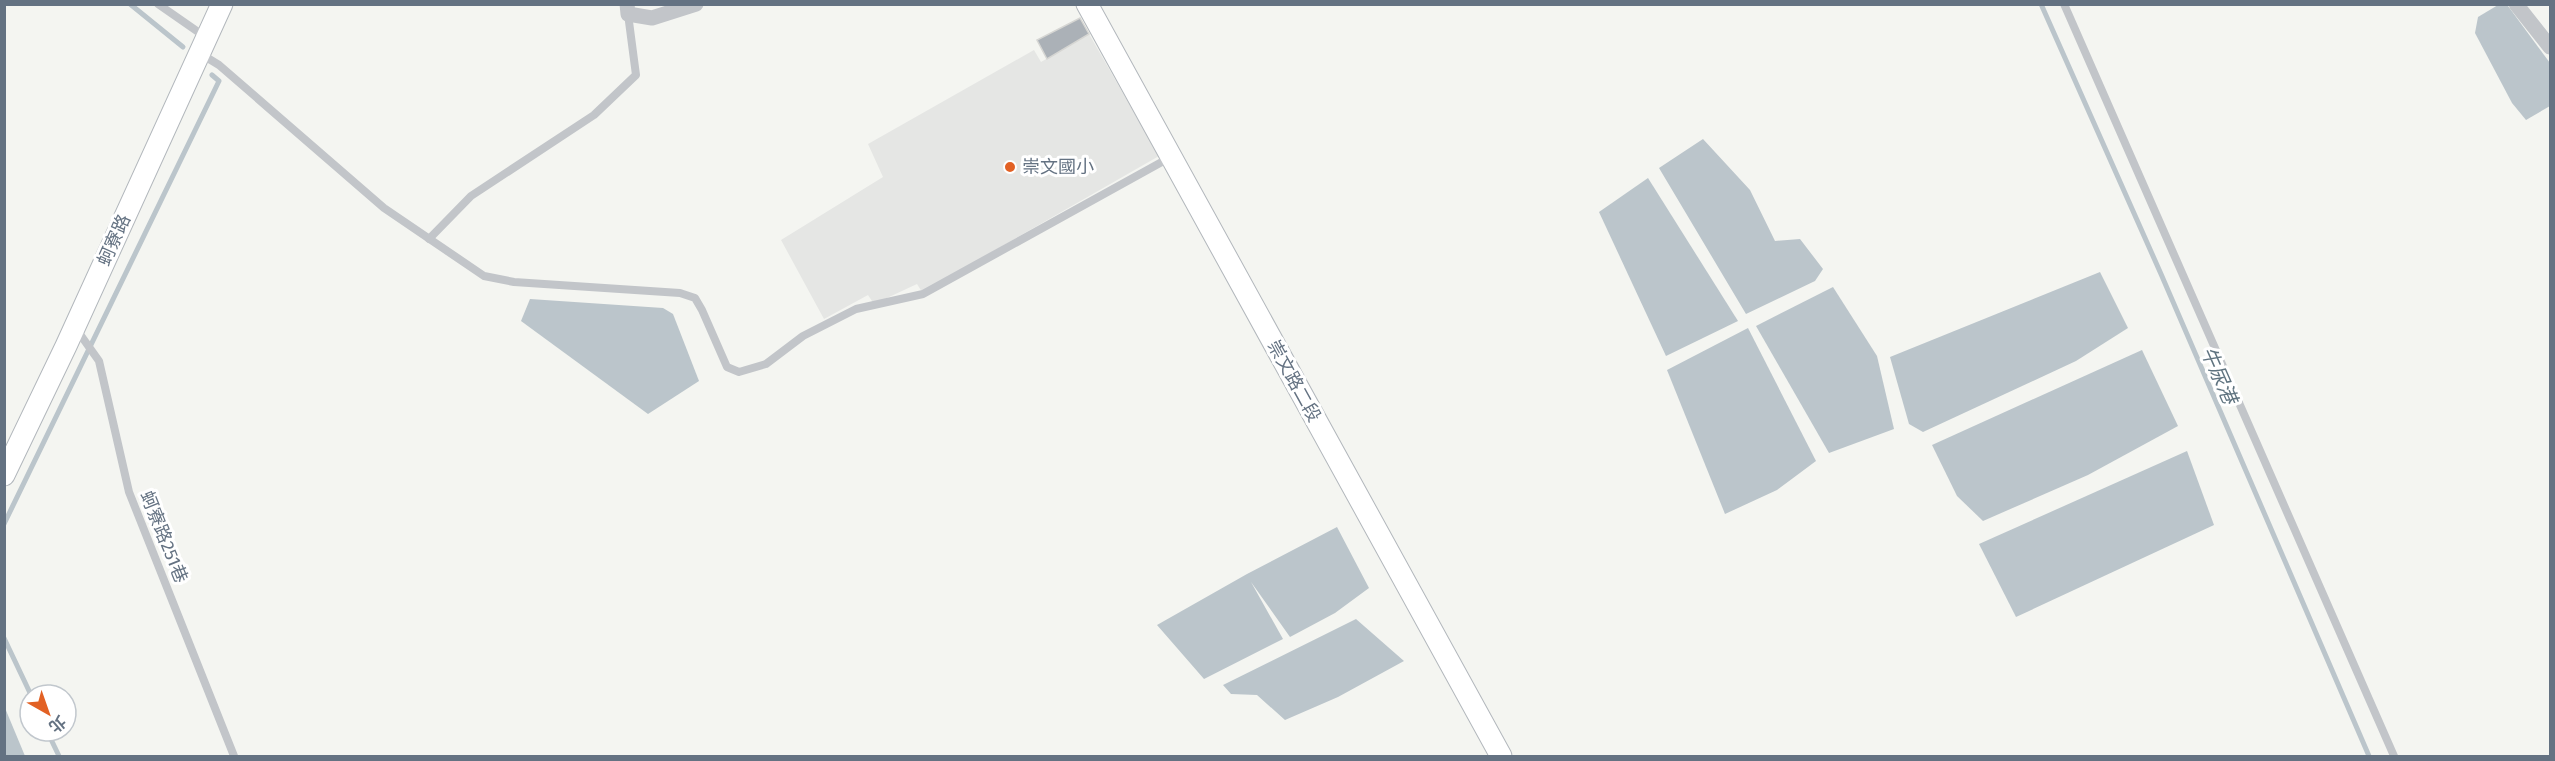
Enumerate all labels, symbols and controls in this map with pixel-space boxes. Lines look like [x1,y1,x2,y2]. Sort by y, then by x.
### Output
place label: 崇文國小 [1022,156,1094,178]
marker: 崇文國小 [1003,160,1017,174]
street label: 蚵寮路 [93,211,135,269]
street label: 崇文路二段 [1263,336,1325,426]
water label: 牛尿港 [2196,343,2243,410]
street label: 蚵寮路251巷 [136,488,192,586]
north arrow [18,683,78,743]
text: 北 [45,712,70,737]

